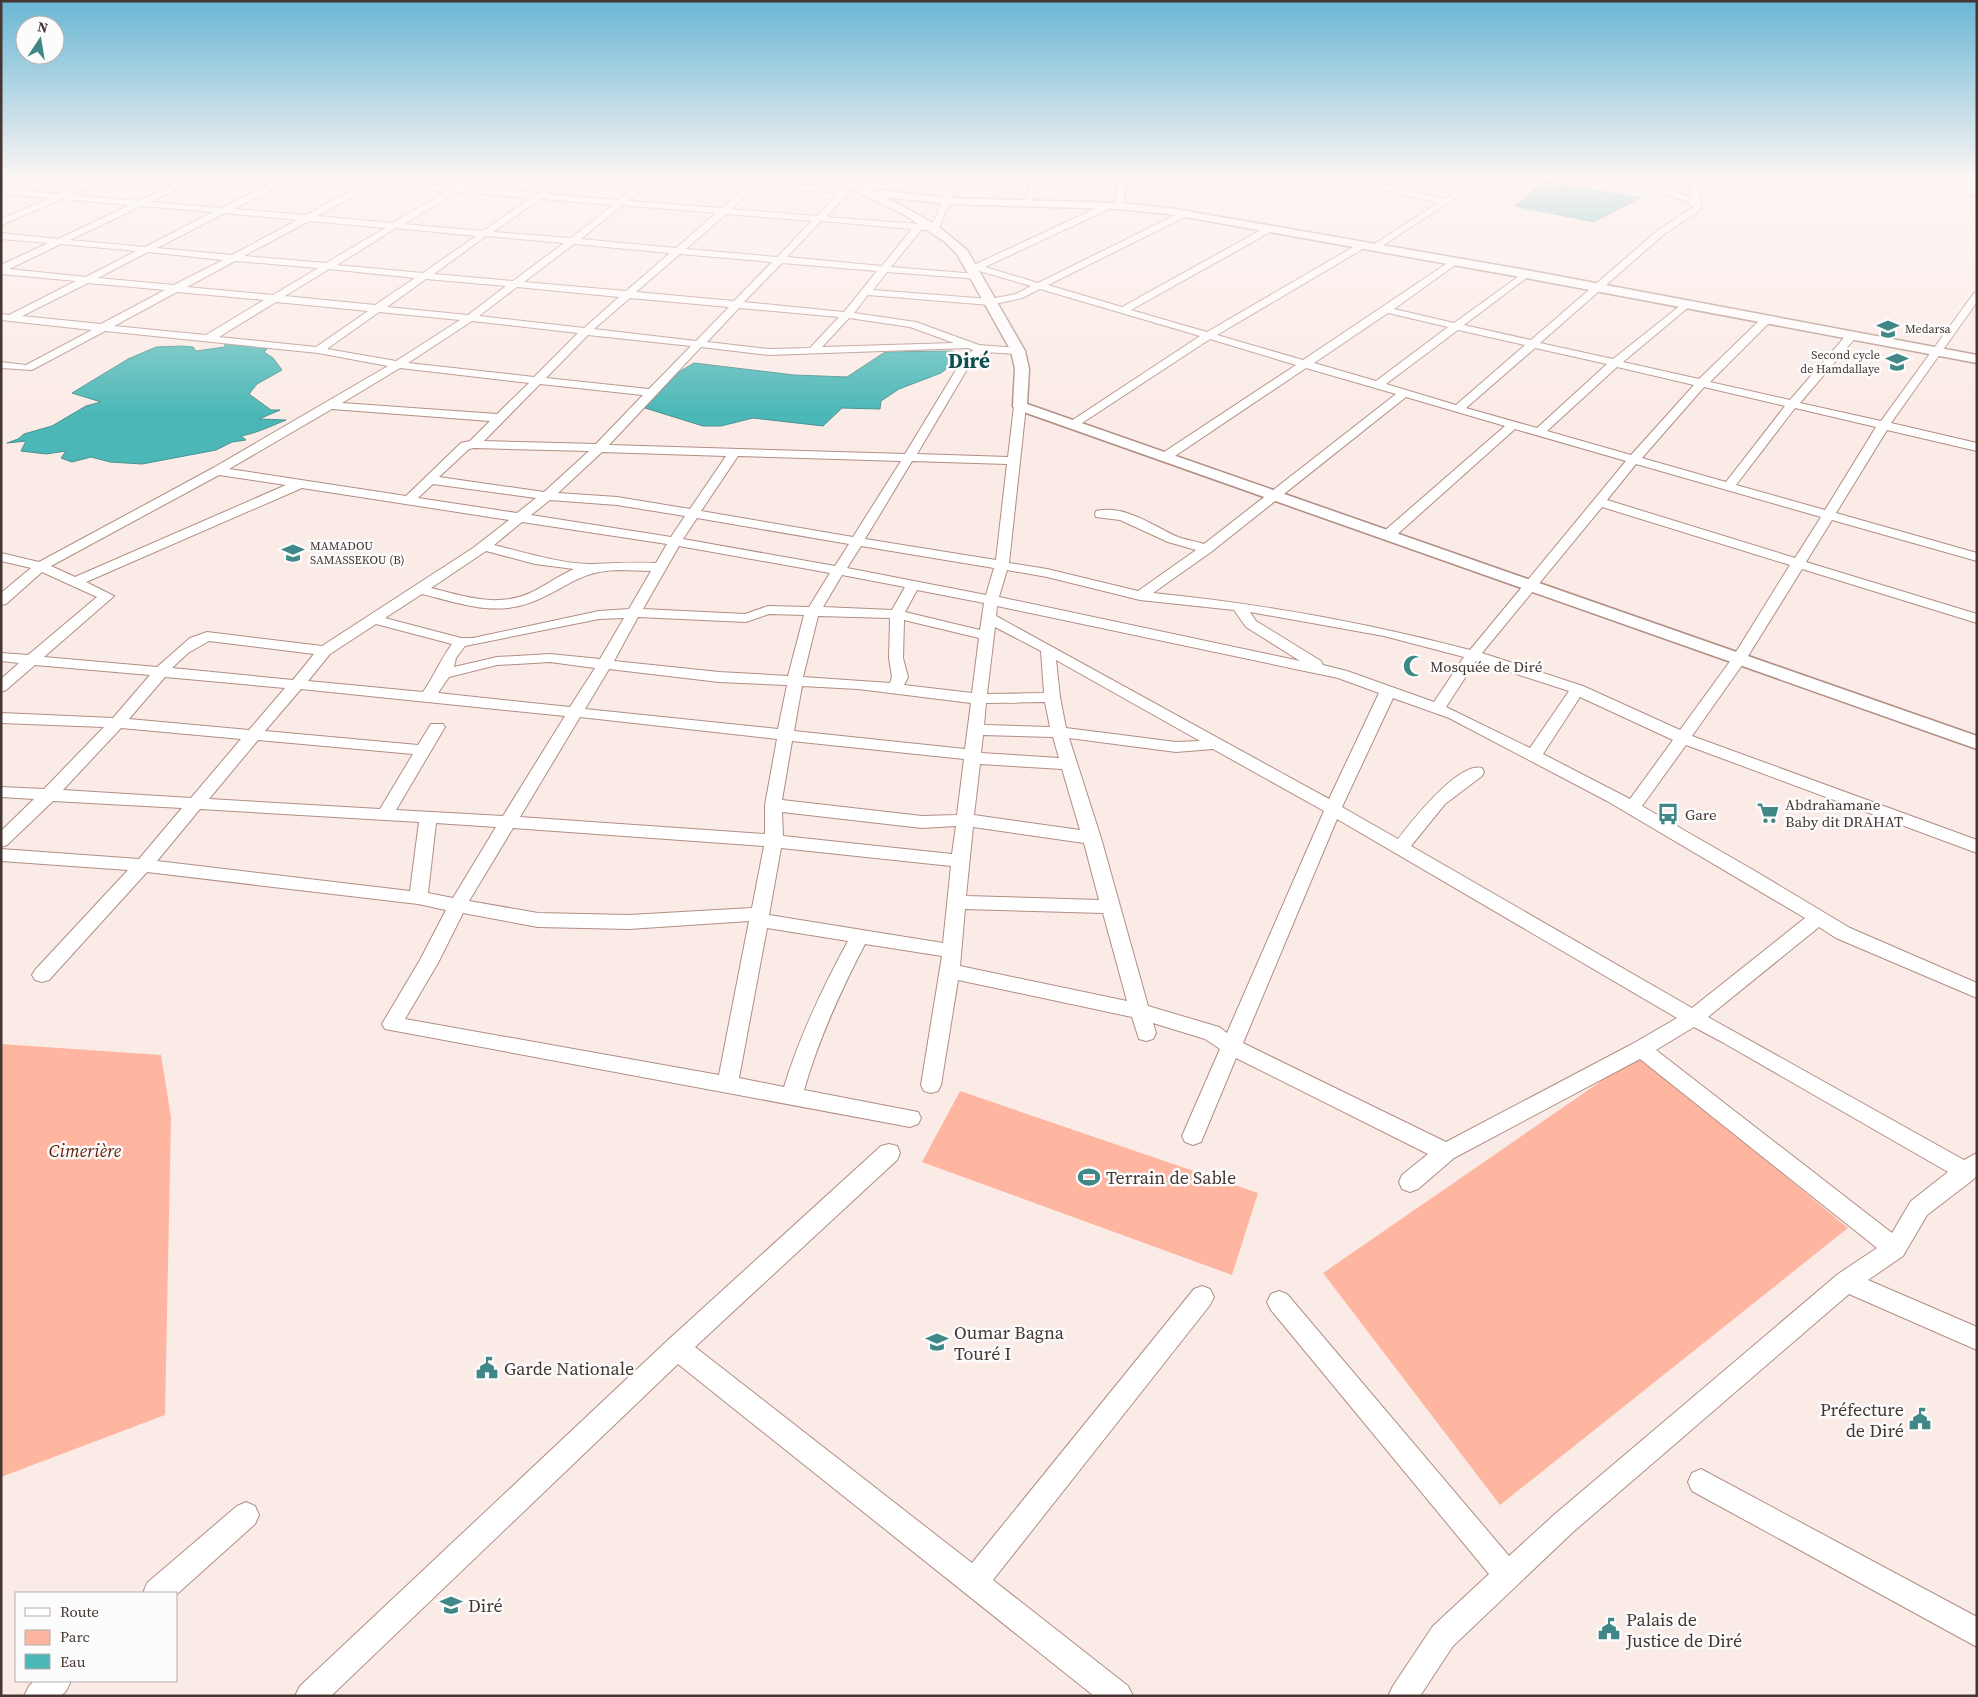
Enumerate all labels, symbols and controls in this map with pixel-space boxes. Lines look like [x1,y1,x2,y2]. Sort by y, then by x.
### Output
north arrow [15,15,65,65]
text: N [36,16,50,38]
school or university icon: Medarsa [1875,316,1901,342]
place label: Medarsa [1905,321,1952,337]
district label: Diré [948,346,990,375]
place label: Second cycle de Hamdallaye [1800,347,1880,377]
school or university icon: Second cycle de Hamdallaye [1884,349,1910,375]
place label: MAMADOU SAMASSEKOU (B) [310,538,405,568]
school or university icon: MAMADOU SAMASSEKOU (B) [280,540,306,566]
mosque icon: Mosquée de Diré [1401,653,1427,679]
place label: Mosquée de Diré [1430,656,1543,677]
place label: Abdrahamane Baby dit DRAHAT [1785,794,1903,832]
supermarket icon: Abdrahamane Baby dit DRAHAT [1755,800,1781,826]
bus stop icon: Gare [1655,801,1681,827]
place label: Gare [1685,804,1717,825]
park label: Cimerière [49,1138,122,1163]
sports icon: Terrain de Sable [1076,1164,1102,1190]
place label: Terrain de Sable [1106,1165,1236,1190]
place label: Oumar Bagna Touré I [954,1320,1065,1366]
school or university icon: Oumar Bagna Touré I [924,1329,950,1355]
public building icon: Garde Nationale [474,1355,500,1381]
place label: Garde Nationale [504,1356,634,1381]
place label: Préfecture de Diré [1820,1397,1904,1443]
public building icon: Préfecture de Diré [1907,1406,1933,1432]
legend [15,1592,178,1682]
school or university icon: Diré [438,1592,464,1618]
place label: Diré [468,1593,503,1618]
text: Route [60,1601,99,1622]
place label: Palais de Justice de Diré [1625,1607,1742,1653]
public building icon: Palais de Justice de Diré [1596,1616,1622,1642]
text: Parc [60,1626,90,1647]
text: Eau [60,1651,86,1672]

